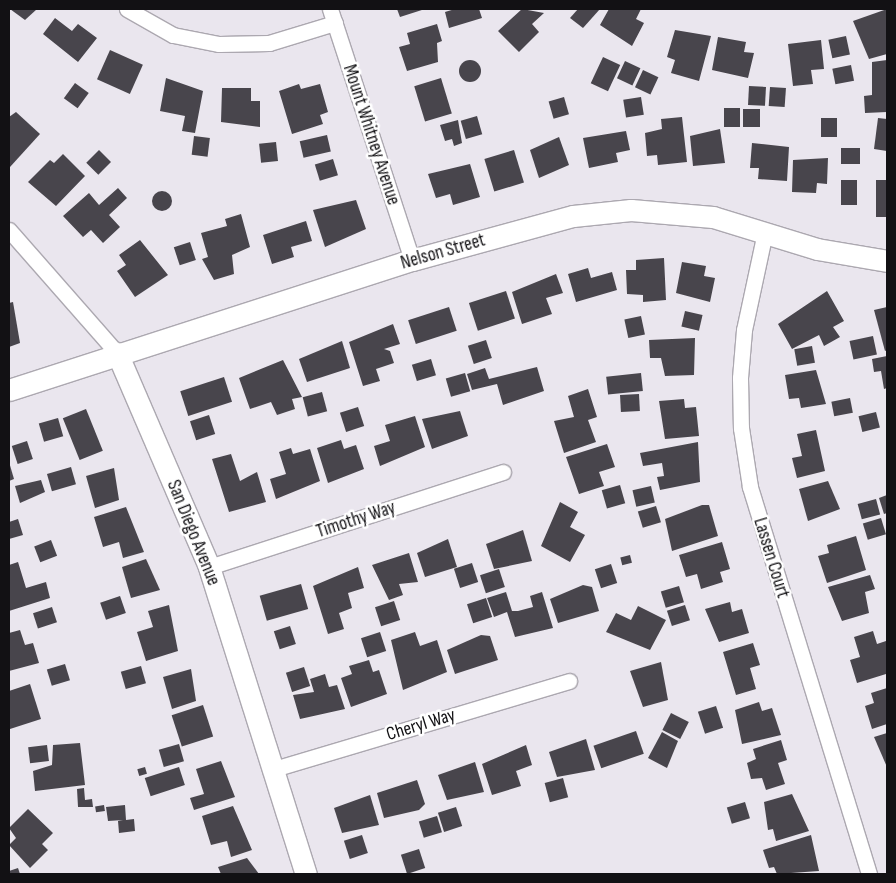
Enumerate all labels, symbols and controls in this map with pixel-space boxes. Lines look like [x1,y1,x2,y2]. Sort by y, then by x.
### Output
street label: Mount Whitney Avenue [338,62,404,208]
street label: Nelson Street [398,229,488,275]
street label: San Diego Avenue [161,477,225,589]
street label: Timothy Way [314,496,398,544]
street label: Lassen Court [748,515,794,601]
street label: Cheryl Way [384,704,458,746]

